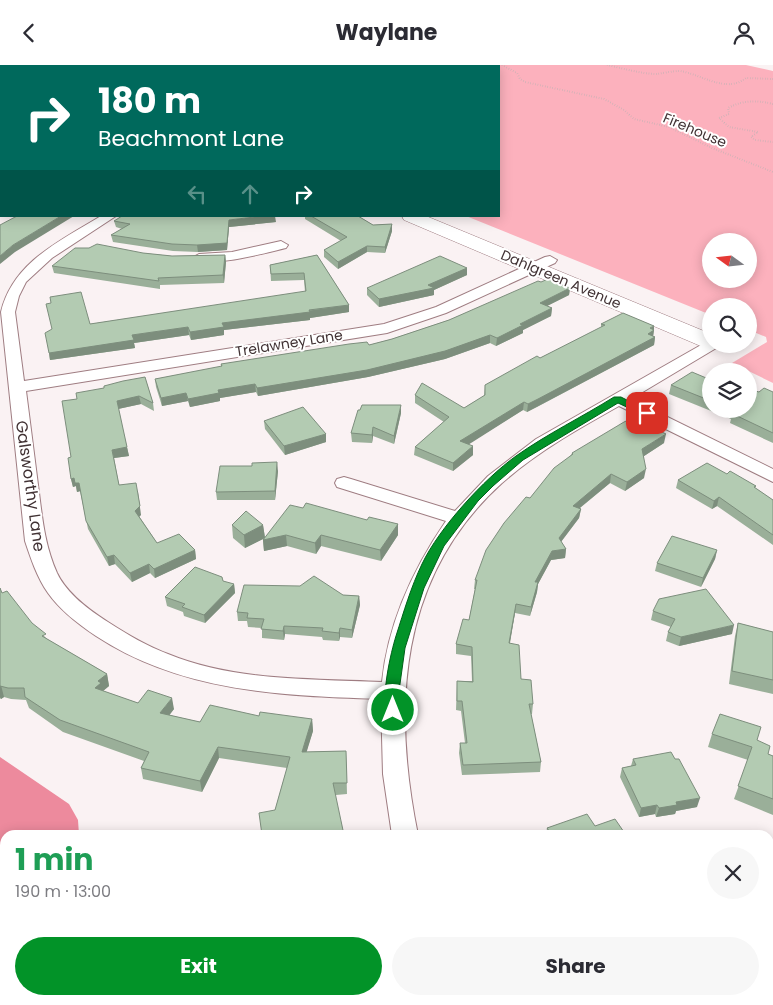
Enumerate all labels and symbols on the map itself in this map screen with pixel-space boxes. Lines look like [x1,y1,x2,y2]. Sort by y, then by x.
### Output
street label: Firehouse [660,108,730,152]
north arrow [702,233,758,287]
street label: Dahlgreen Avenue [498,245,625,314]
street label: Trelawney Lane [234,325,344,361]
pin [626,392,668,434]
street label: Galsworthy Lane [10,419,51,553]
position arrow [366,683,418,735]

